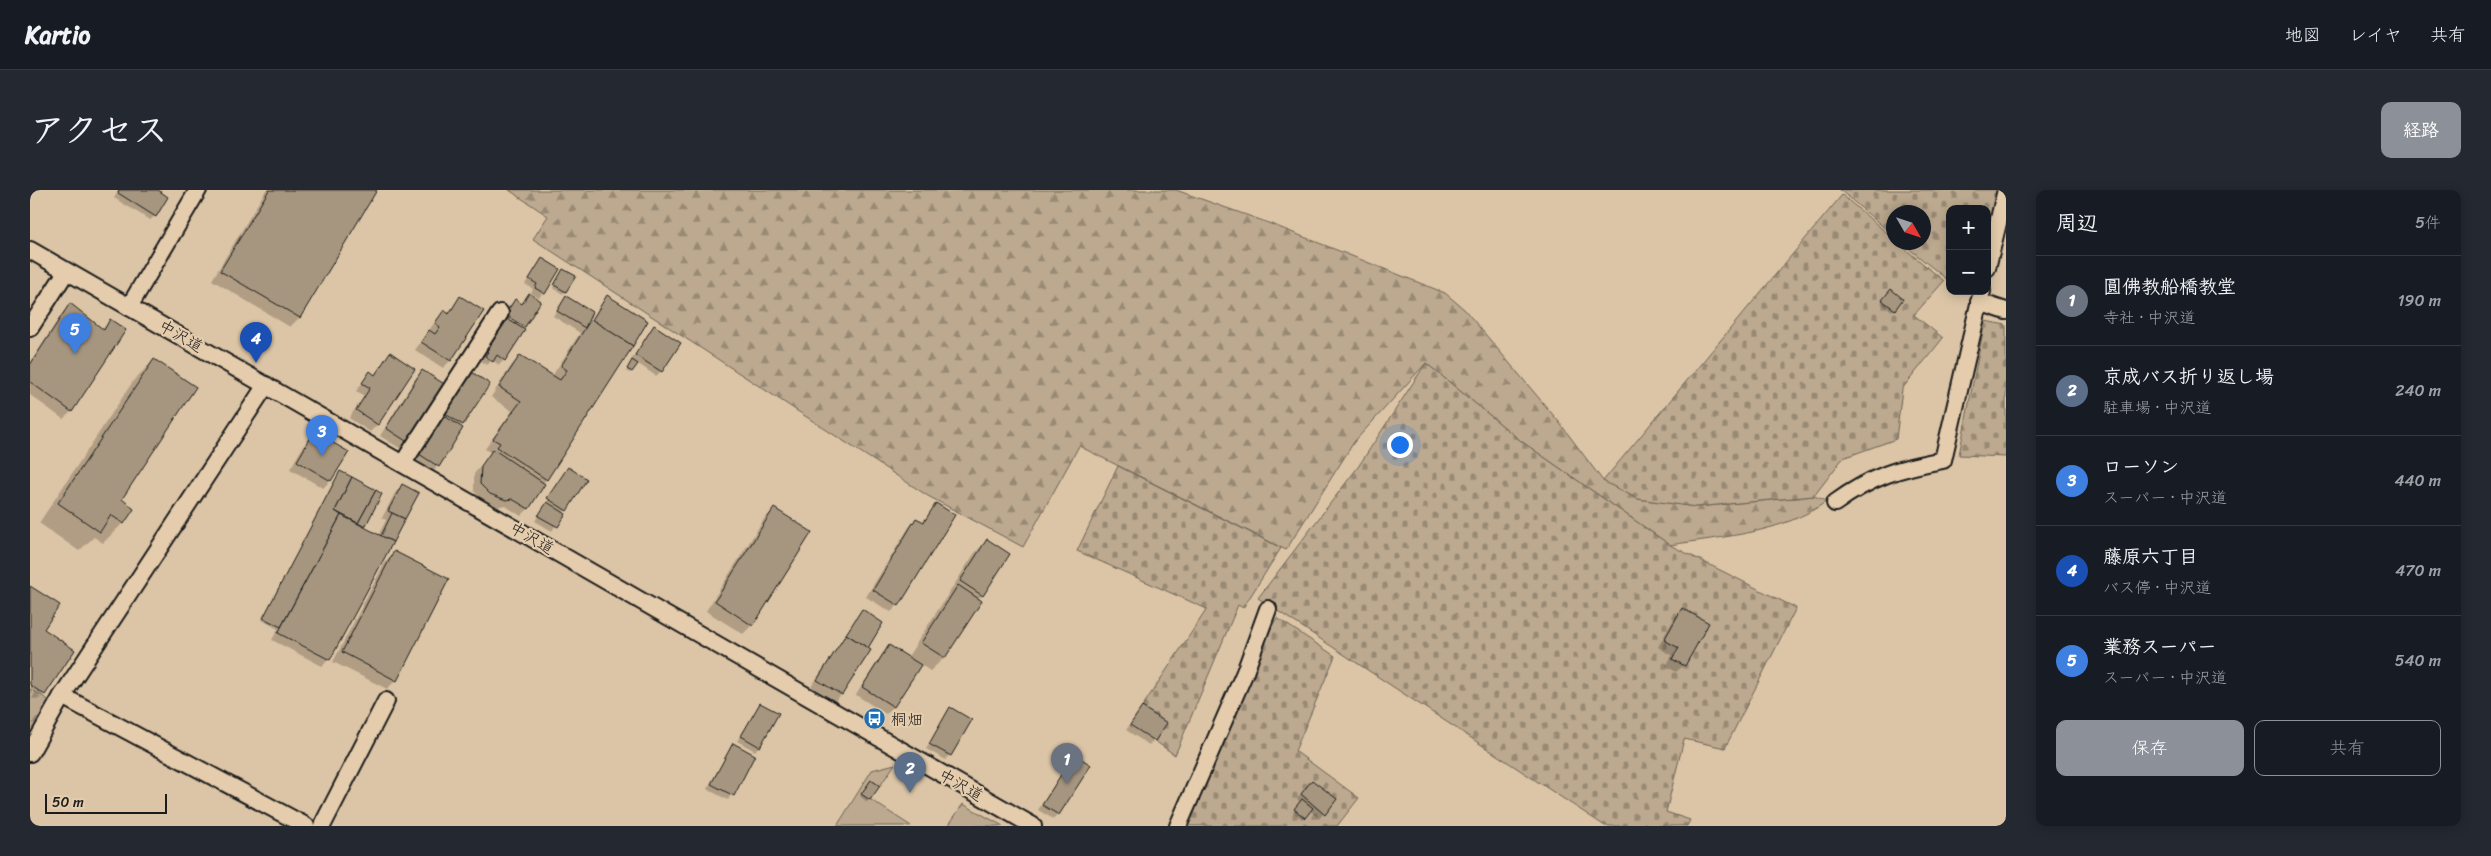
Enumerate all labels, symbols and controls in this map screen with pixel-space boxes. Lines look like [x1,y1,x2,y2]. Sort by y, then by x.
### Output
text: Kartio [25,14,90,56]
text: 地図 [2285,19,2321,51]
text: レイヤ [2349,19,2402,51]
text: 共有 [2430,19,2466,51]
text: アクセス [30,99,168,161]
button: 経路 [2381,102,2461,158]
text: 周辺 [2056,204,2098,242]
north arrow [1886,205,1931,250]
map controls [1946,205,1991,295]
button: + [1946,205,1991,250]
text: 5件 [2415,208,2441,237]
button: − [1946,250,1991,295]
text: 圓佛教船橋教堂 [2103,270,2236,303]
text: 1 [2069,286,2075,315]
text: 190 m [2398,286,2441,315]
text: 寺社 · 中沢道 [2103,303,2196,332]
street label: 中沢道 [153,311,209,361]
pin: 5 [59,313,91,354]
pin: 4 [240,322,272,363]
text: 京成バス折り返し場 [2103,360,2274,393]
text: 2 [2067,376,2077,405]
text: 240 m [2395,376,2441,405]
text: 駐車場 · 中沢道 [2103,393,2212,422]
pin: 3 [306,415,338,456]
your location [1387,432,1413,458]
text: ローソン [2103,450,2179,483]
text: 3 [2068,466,2076,495]
text: 440 m [2394,466,2441,495]
text: スーパー · 中沢道 [2103,483,2227,512]
street label: 中沢道 [504,513,560,563]
text: 藤原六丁目 [2103,540,2198,573]
text: 4 [2067,556,2077,585]
text: 470 m [2395,556,2441,585]
text: バス停 · 中沢道 [2103,573,2212,602]
text: 業務スーパー [2103,630,2216,663]
text: 5 [2067,646,2077,675]
text: 540 m [2395,646,2441,675]
text: スーパー · 中沢道 [2103,663,2227,692]
place label: 桐畑 [891,705,923,734]
bus stop icon: 桐畑 [863,707,887,731]
button: 保存 [2056,720,2244,776]
button: 共有 [2254,720,2441,776]
pin: 1 [1051,743,1083,784]
pin: 2 [894,752,926,793]
street label: 中沢道 [933,760,989,810]
text: 50 m [52,790,84,815]
scale bar [45,791,168,814]

